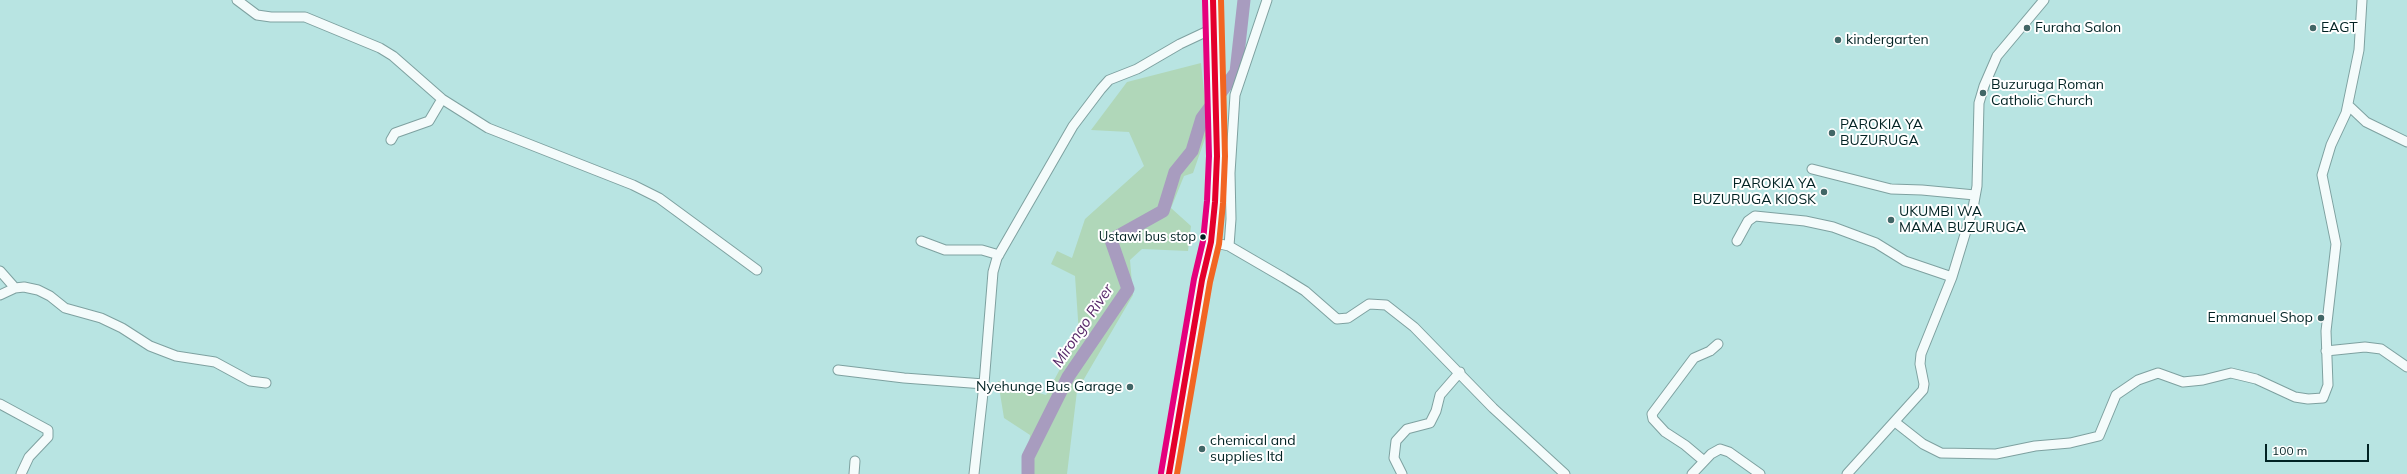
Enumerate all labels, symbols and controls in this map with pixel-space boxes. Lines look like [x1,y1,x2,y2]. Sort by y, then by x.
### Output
place label: Furaha Salon [2035,20,2121,36]
place label: EAGT [2321,20,2358,36]
marker: Furaha Salon [2022,23,2032,33]
marker: EAGT [2308,23,2318,33]
place label: kindergarten [1846,32,1929,48]
marker: kindergarten [1833,35,1843,45]
place label: Buzuruga Roman Catholic Church [1991,77,2104,110]
marker: Buzuruga Roman Catholic Church [1978,88,1988,98]
place label: PAROKIA YA BUZURUGA [1840,117,1923,150]
marker: PAROKIA YA BUZURUGA [1827,128,1837,138]
place label: PAROKIA YA BUZURUGA KIOSK [1693,176,1816,208]
marker: PAROKIA YA BUZURUGA KIOSK [1819,187,1829,197]
place label: UKUMBI WA MAMA BUZURUGA [1899,204,2026,236]
marker: UKUMBI WA MAMA BUZURUGA [1886,215,1896,225]
place label: Ustawi bus stop [1099,229,1196,245]
marker: Ustawi bus stop [1198,232,1208,242]
water label: Mirongo River [1049,281,1117,371]
place label: Emmanuel Shop [2208,310,2313,326]
marker: Emmanuel Shop [2316,313,2326,323]
place label: Nyehunge Bus Garage [976,379,1122,395]
marker: Nyehunge Bus Garage [1125,382,1135,392]
place label: chemical and supplies ltd [1210,433,1296,466]
scale bar [2267,436,2371,462]
text: 100 m [2272,443,2307,458]
marker: chemical and supplies ltd [1197,444,1207,454]

